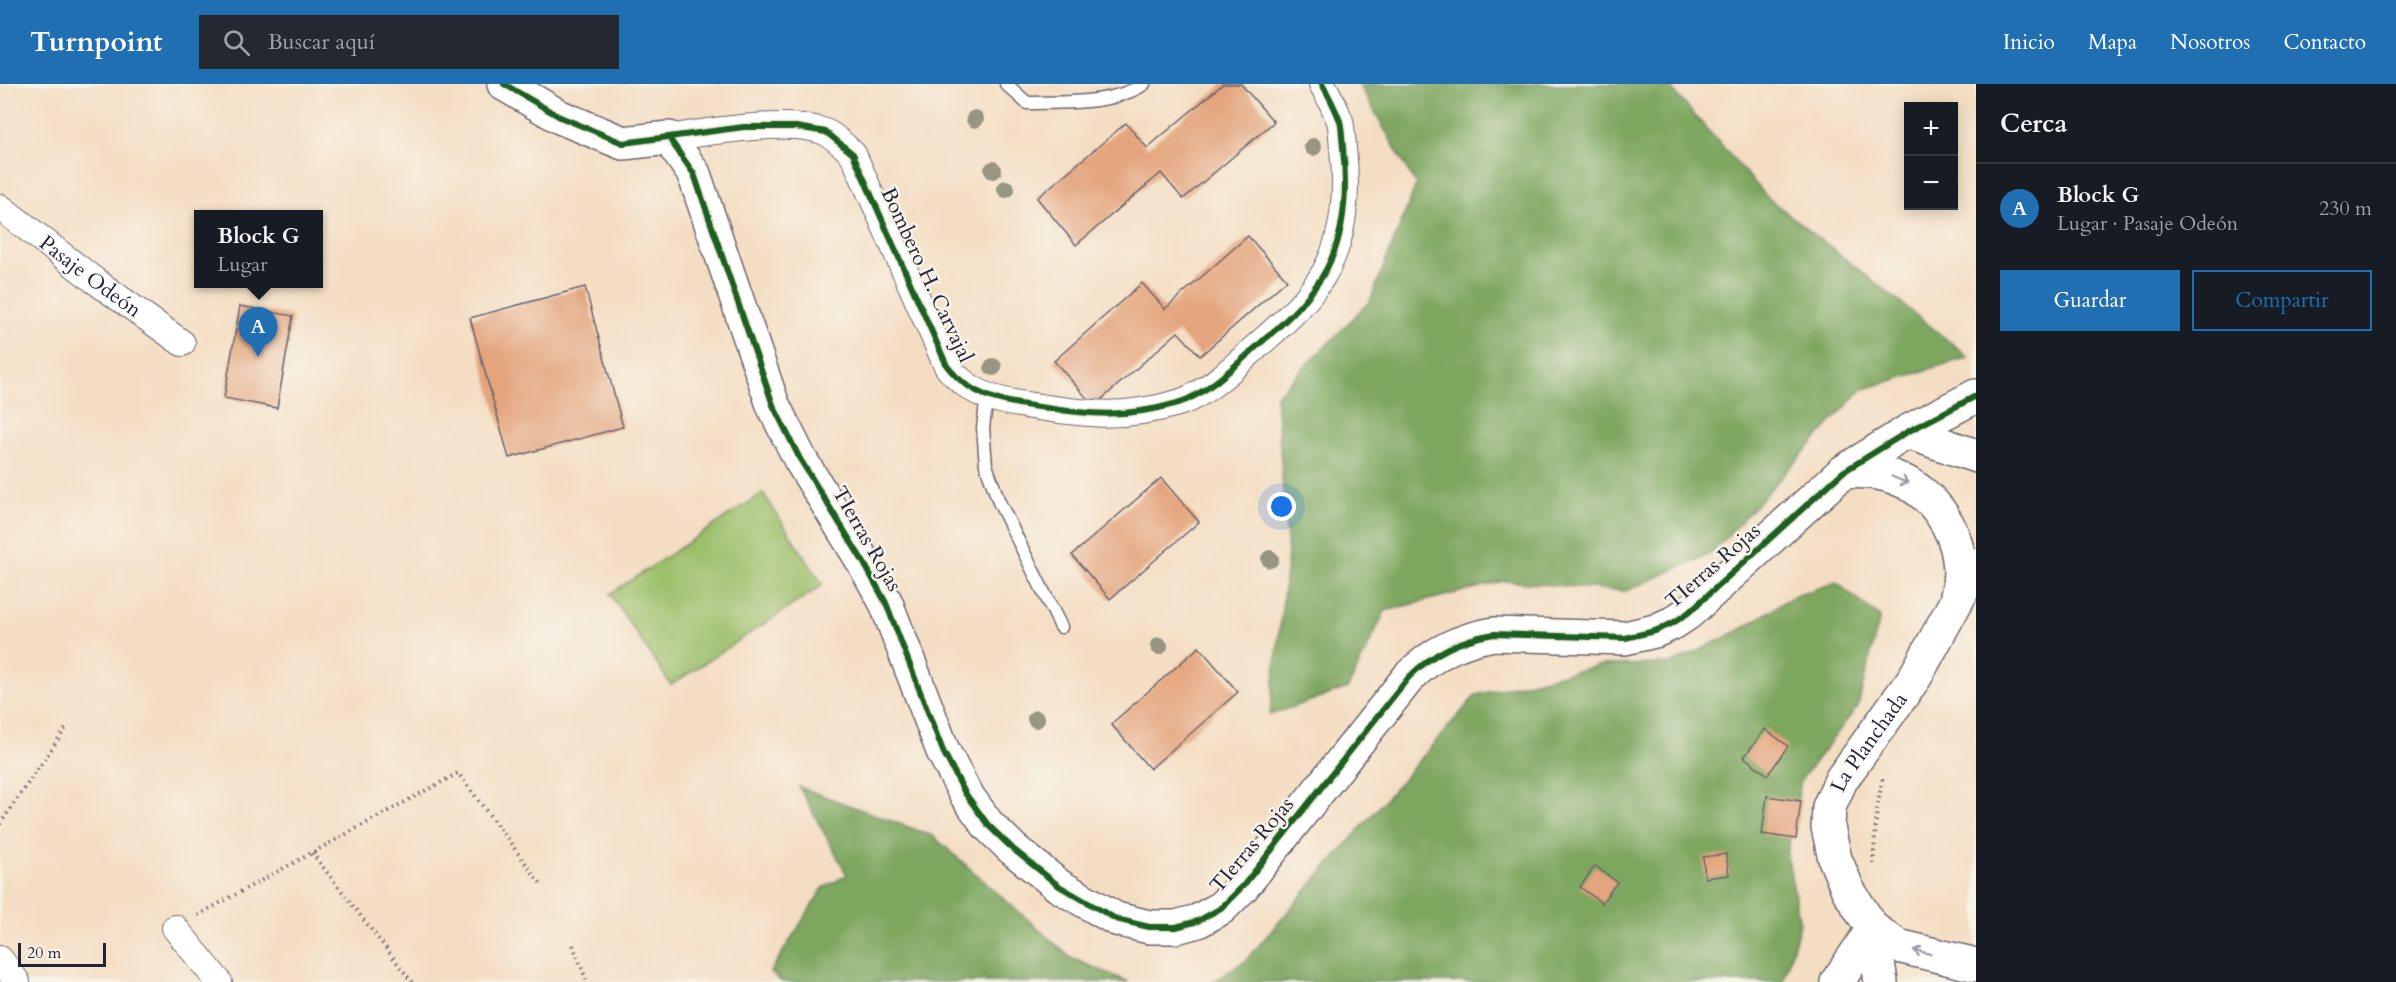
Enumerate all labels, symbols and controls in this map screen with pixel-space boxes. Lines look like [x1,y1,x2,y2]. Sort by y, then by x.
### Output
search box [199,15,619,69]
text: Turnpoint [30,23,163,61]
icon: search [220,26,253,59]
text: Buscar aquí [268,27,375,57]
text: Inicio [2003,28,2055,57]
text: Mapa [2088,28,2137,57]
text: Nosotros [2170,28,2250,57]
text: Contacto [2283,28,2366,57]
map controls [1904,102,1958,210]
button: + [1904,102,1958,156]
text: Cerca [2000,106,2067,141]
button: − [1904,156,1958,210]
text: Block G [2057,180,2139,210]
street label: Bombero H. Carvajal [874,183,980,367]
text: A [2012,195,2027,222]
text: 230 m [2319,195,2372,222]
popup [194,210,323,288]
text: Lugar · Pasaje Odeón [2057,210,2238,237]
text: Block G [217,221,300,251]
street label: Pasaje Odeón [33,228,148,324]
text: Lugar [217,251,268,278]
button: Guardar [2000,270,2180,331]
button: Compartir [2192,270,2372,331]
pin: A [238,308,278,357]
one-way arrow [1890,475,1908,486]
street label: TIerras Rojas [825,481,909,597]
your location [1267,492,1296,521]
street label: TIerras Rojas [1659,517,1767,615]
street label: La Planchada [1823,686,1914,797]
street label: TIerras Rojas [1203,791,1301,899]
scale bar [18,940,106,968]
text: 20 m [27,942,61,964]
one-way arrow [1913,945,1932,957]

